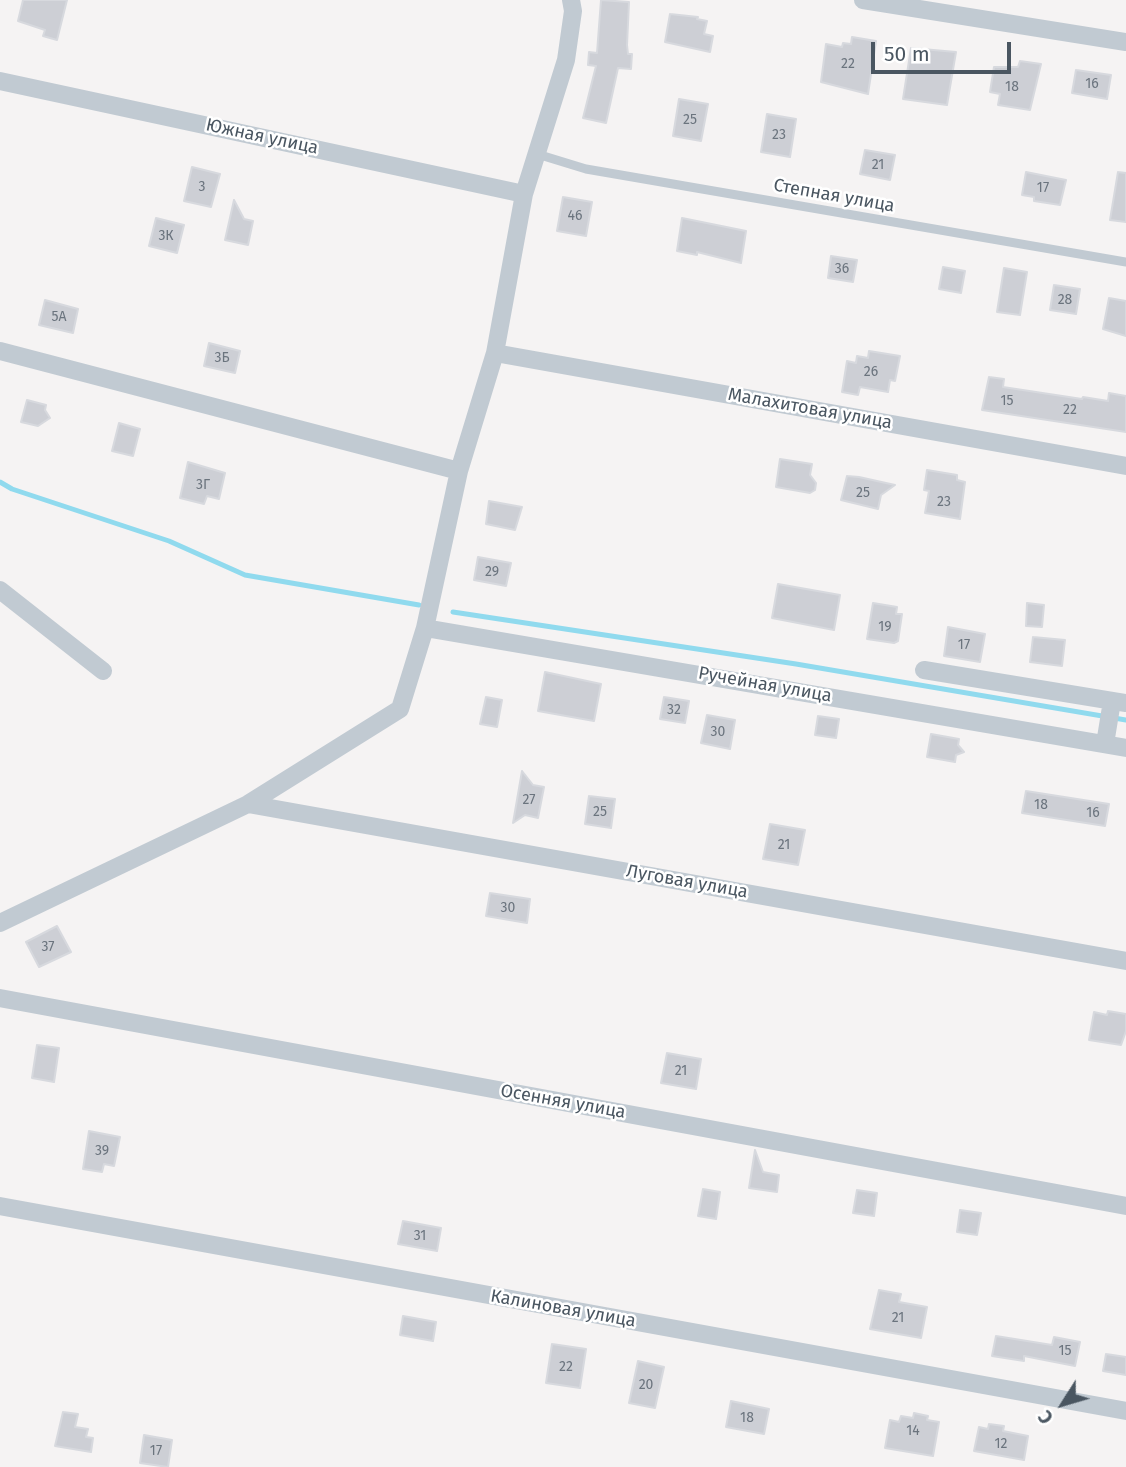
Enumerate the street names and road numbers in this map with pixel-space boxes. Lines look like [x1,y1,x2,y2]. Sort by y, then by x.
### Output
street label: Южная улица [204,115,320,159]
street label: Степная улица [772,175,896,217]
street label: Малахитовая улица [726,384,894,434]
street label: Ручейная улица [697,663,833,707]
street label: Луговая улица [625,861,749,903]
street label: Осенняя улица [499,1080,627,1124]
street label: Калиновая улица [489,1286,637,1332]

